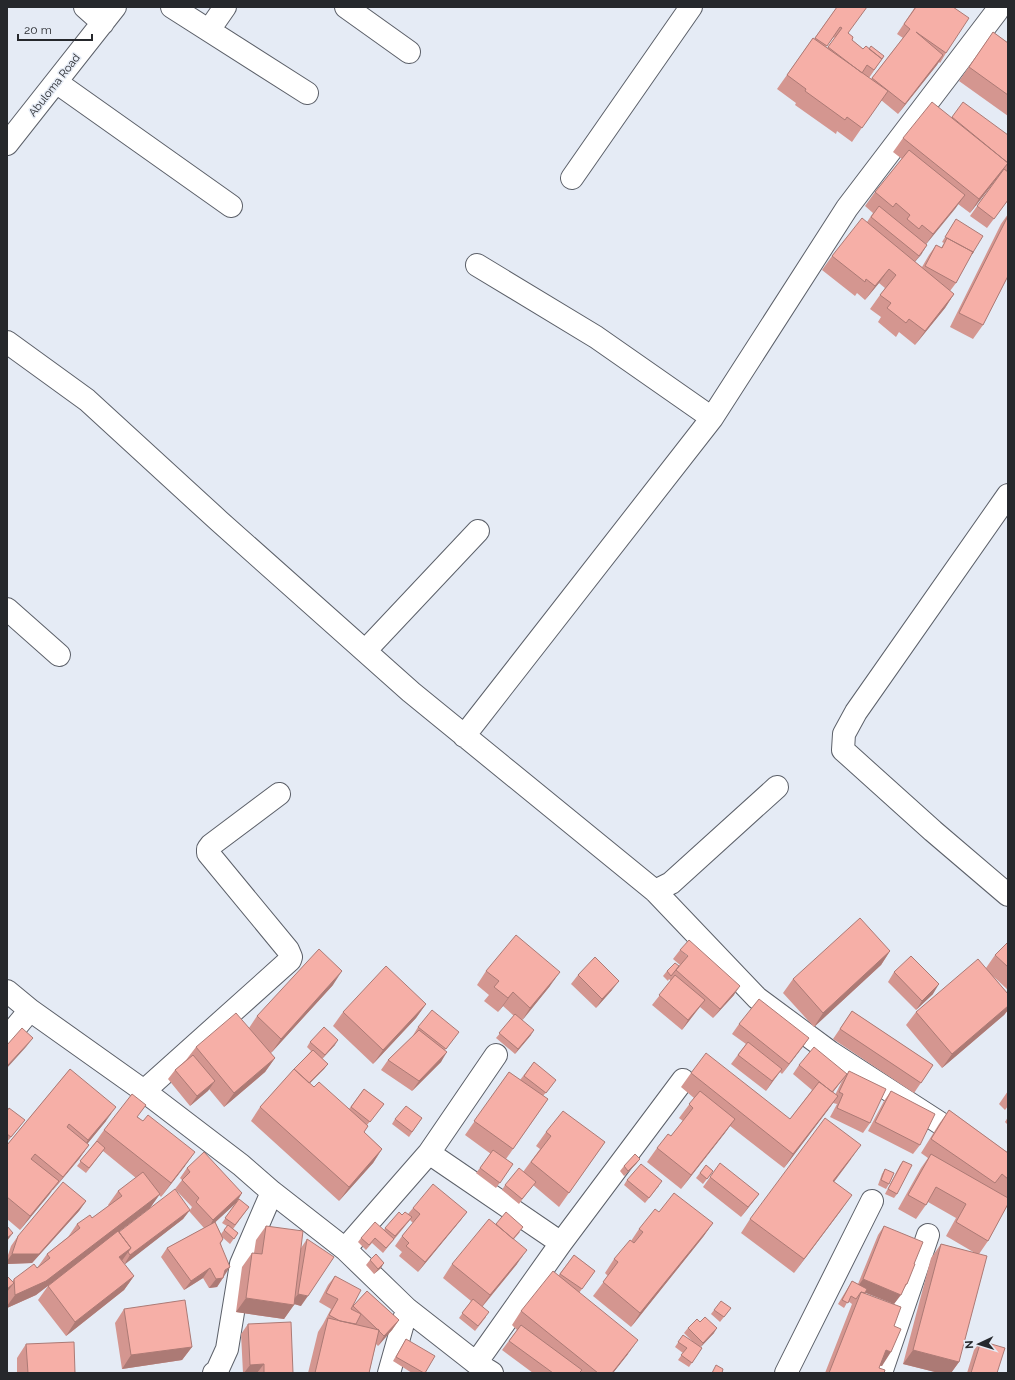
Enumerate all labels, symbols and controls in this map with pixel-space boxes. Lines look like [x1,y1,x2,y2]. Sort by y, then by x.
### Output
scale bar [18,16,92,42]
text: 20 m [24,23,52,37]
street label: Abuloma Road [26,51,83,119]
north arrow [959,1324,999,1364]
text: N [963,1340,976,1349]

